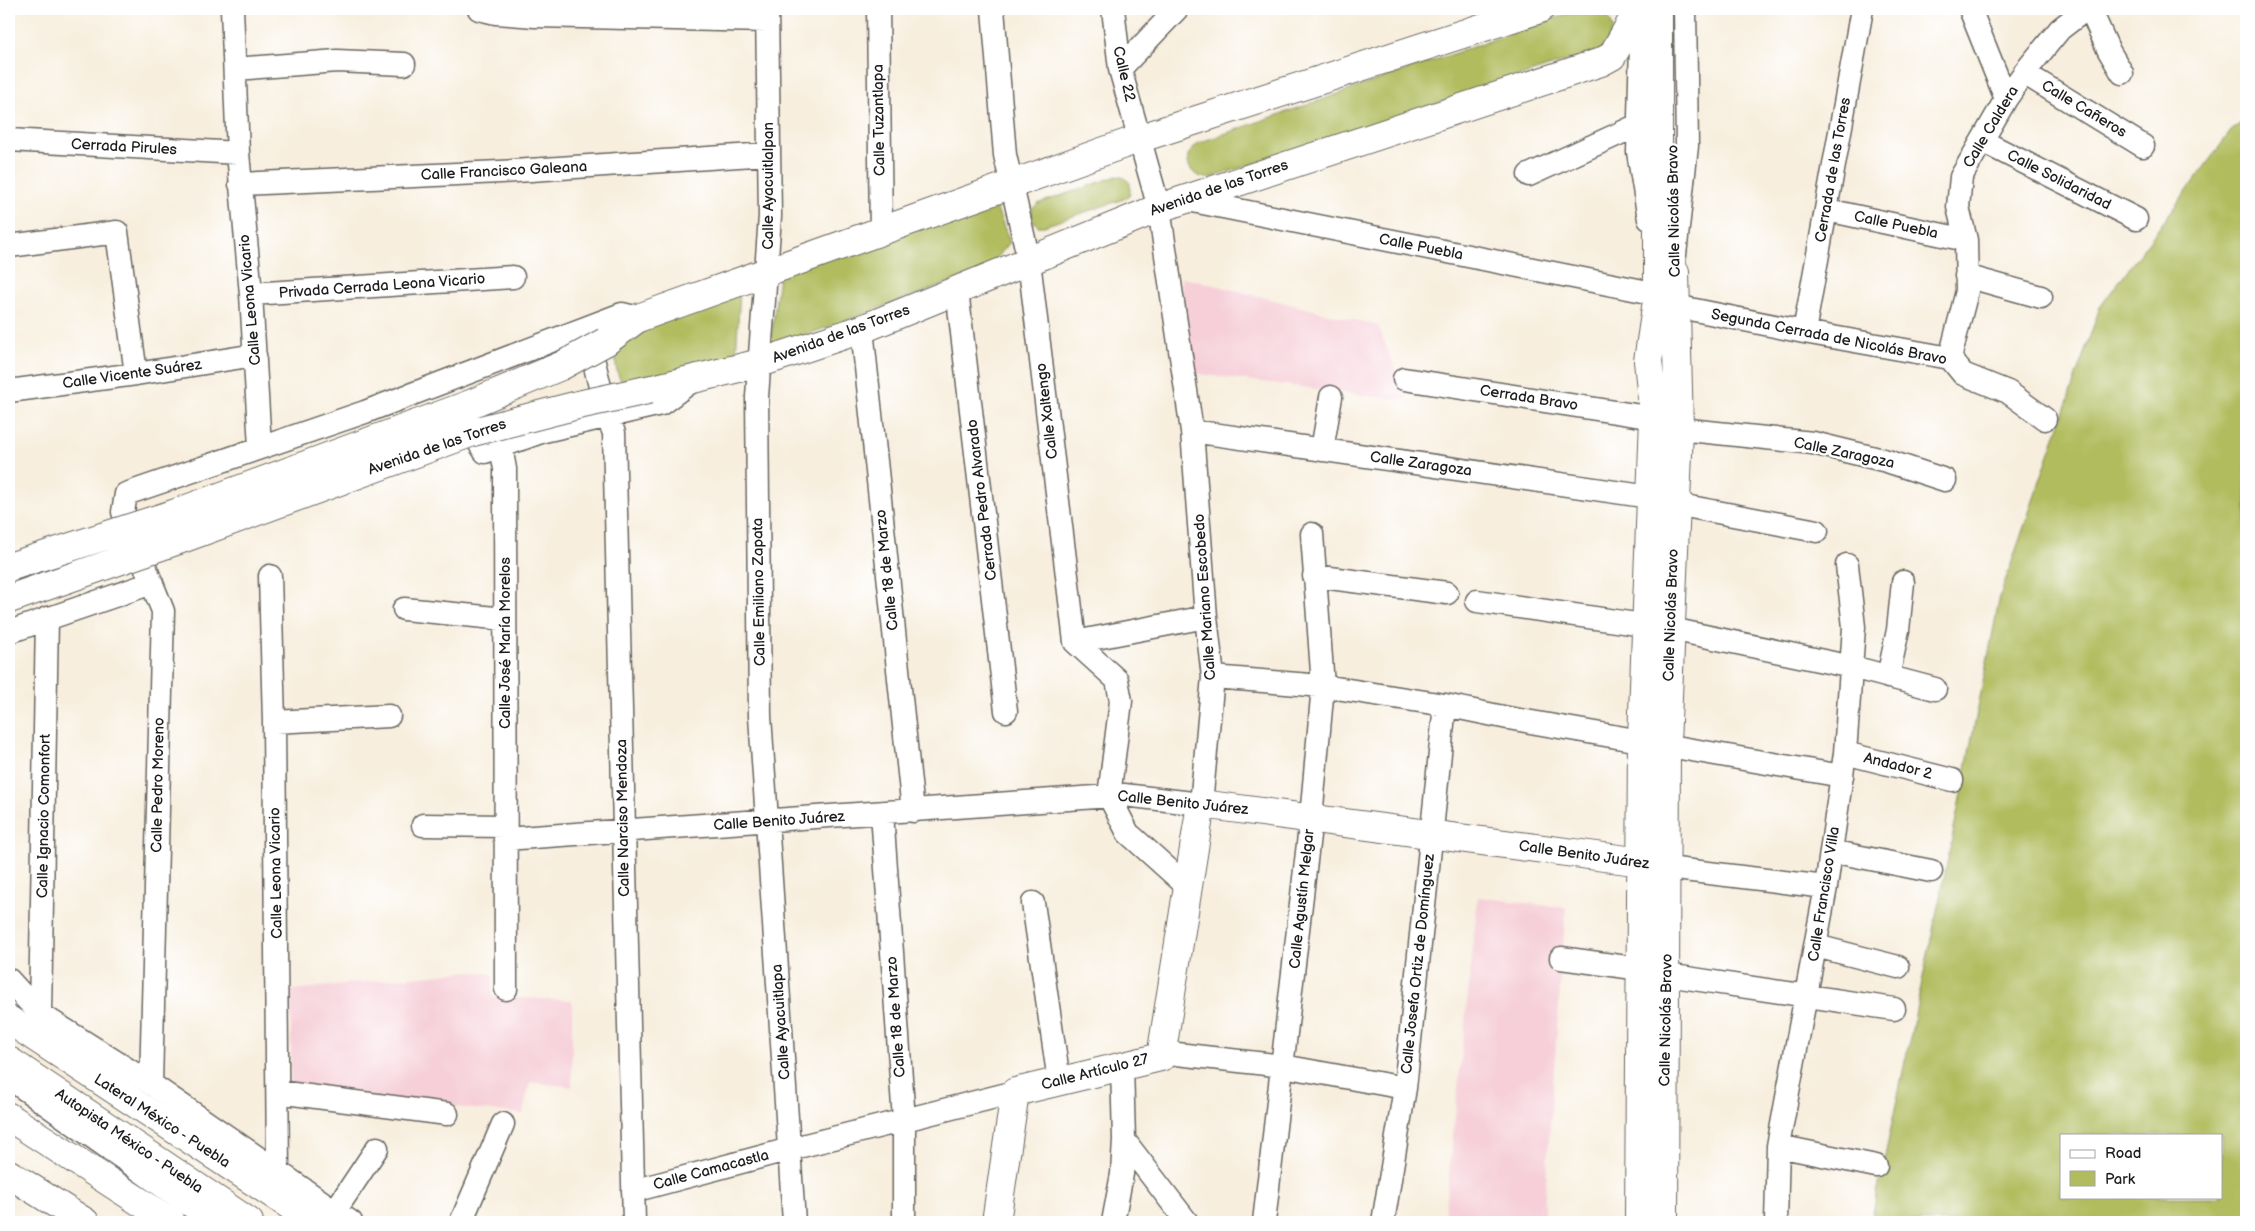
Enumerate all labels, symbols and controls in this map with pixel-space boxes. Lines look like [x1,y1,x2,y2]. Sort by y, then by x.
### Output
street label: Calle 22 [1108,44,1140,104]
street label: Calle Tuzantlapa [869,64,889,176]
street label: Calle Cañeros [2038,76,2131,142]
street label: Calle Caldera [1959,83,2023,171]
street label: Cerrada de las Torres [1811,95,1855,244]
street label: Calle Ayacuitlalpan [759,122,778,250]
street label: Cerrada Pirules [71,135,178,159]
street label: Calle Nicolás Bravo [1663,145,1685,277]
street label: Calle Solidaridad [2004,146,2114,214]
street label: Avenida de las Torres [1147,155,1291,221]
street label: Calle Francisco Galeana [420,157,588,185]
street label: Calle Puebla [1852,207,1940,243]
street label: Calle Puebla [1377,230,1465,264]
street label: Calle Leona Vicario [235,234,265,366]
street label: Privada Cerrada Leona Vicario [278,269,486,303]
street label: Avenida de las Torres [770,300,913,368]
street label: Segunda Cerrada de Nicolás Bravo [1710,305,1948,369]
street label: Calle Vicente Suárez [61,355,204,393]
street label: Calle Xaltengo [1032,362,1062,460]
street label: Cerrada Bravo [1479,381,1579,415]
street label: Avenida de las Torres [365,414,509,480]
street label: Cerrada Pedro Alvarado [963,418,1001,582]
street label: Calle Zaragoza [1792,433,1896,473]
street label: Calle Zaragoza [1369,447,1473,481]
street label: Calle 18 de Marzo [871,509,903,631]
street label: Calle Mariano Escobedo [1190,513,1220,681]
street label: Calle Emiliano Zapata [748,518,770,666]
street label: Calle Nicolás Bravo [1659,548,1683,682]
street label: Calle José María Morelos [496,556,515,729]
street label: Calle Pedro Moreno [147,717,169,853]
street label: Calle Ignacio Comonfort [33,733,55,898]
street label: Calle Narciso Mendoza [612,739,634,897]
street label: Andador 2 [1862,748,1934,784]
street label: Calle Benito Juárez [1117,787,1250,819]
street label: Calle Leona Vicario [265,807,287,939]
street label: Calle Benito Juárez [713,807,846,835]
street label: Calle Francisco Villa [1804,825,1844,963]
street label: Calle Agustín Melgar [1285,828,1319,970]
street label: Calle Benito Juárez [1518,836,1651,874]
street label: Calle Josefa Ortiz de Domínguez [1397,852,1439,1075]
street label: Calle Nicolás Bravo [1655,954,1677,1086]
street label: Calle 18 de Marzo [882,956,910,1078]
street label: Calle Ayacuitlapa [767,964,795,1080]
street label: Calle Artículo 27 [1039,1049,1151,1095]
street label: Lateral México - Puebla [90,1070,234,1172]
street label: Autopista México - Puebla [51,1084,207,1198]
legend [2060,1134,2222,1198]
text: Road [2105,1144,2141,1163]
street label: Calle Camacastla [651,1145,771,1195]
text: Park [2105,1170,2136,1189]

